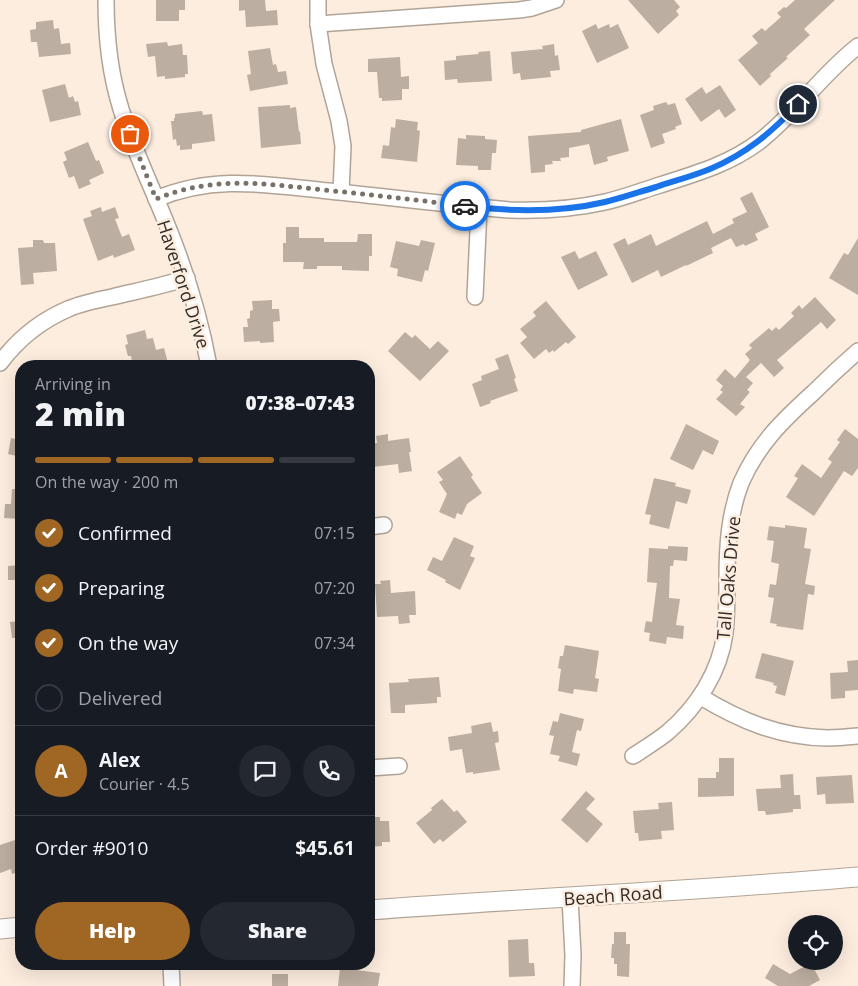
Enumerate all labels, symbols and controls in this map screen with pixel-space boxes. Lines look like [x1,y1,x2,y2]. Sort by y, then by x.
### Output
pin [777,83,819,125]
icon: home [784,90,812,118]
pin [109,113,151,155]
icon: bag [116,120,144,148]
courier [440,181,490,231]
icon: car [451,192,479,220]
street label: Haverford Drive [152,217,216,351]
text: Arriving in [35,373,111,395]
text: 07:38–07:43 [245,390,355,416]
text: 2 min [35,392,126,435]
text: On the way · 200 m [35,471,178,493]
street label: Tall Oaks Drive [711,515,745,641]
icon: check [35,519,63,547]
text: Confirmed [78,520,172,546]
text: 07:15 [314,522,355,544]
icon: check [35,574,63,602]
text: Preparing [78,575,165,601]
text: 07:20 [314,577,355,599]
icon: check [35,629,63,657]
text: On the way [78,630,178,656]
text: 07:34 [314,632,355,654]
text: Delivered [78,685,162,711]
button: chat [239,745,291,797]
button: phone [303,745,355,797]
text: Alex [99,747,140,773]
text: A [54,758,68,784]
text: Courier · 4.5 [99,773,190,795]
text: Order #9010 [35,835,148,861]
text: $45.61 [295,835,355,861]
street label: Beach Road [563,880,663,910]
button: Help [35,902,190,960]
button: Share [200,902,355,960]
map controls [788,915,843,970]
button: locate [788,915,843,970]

